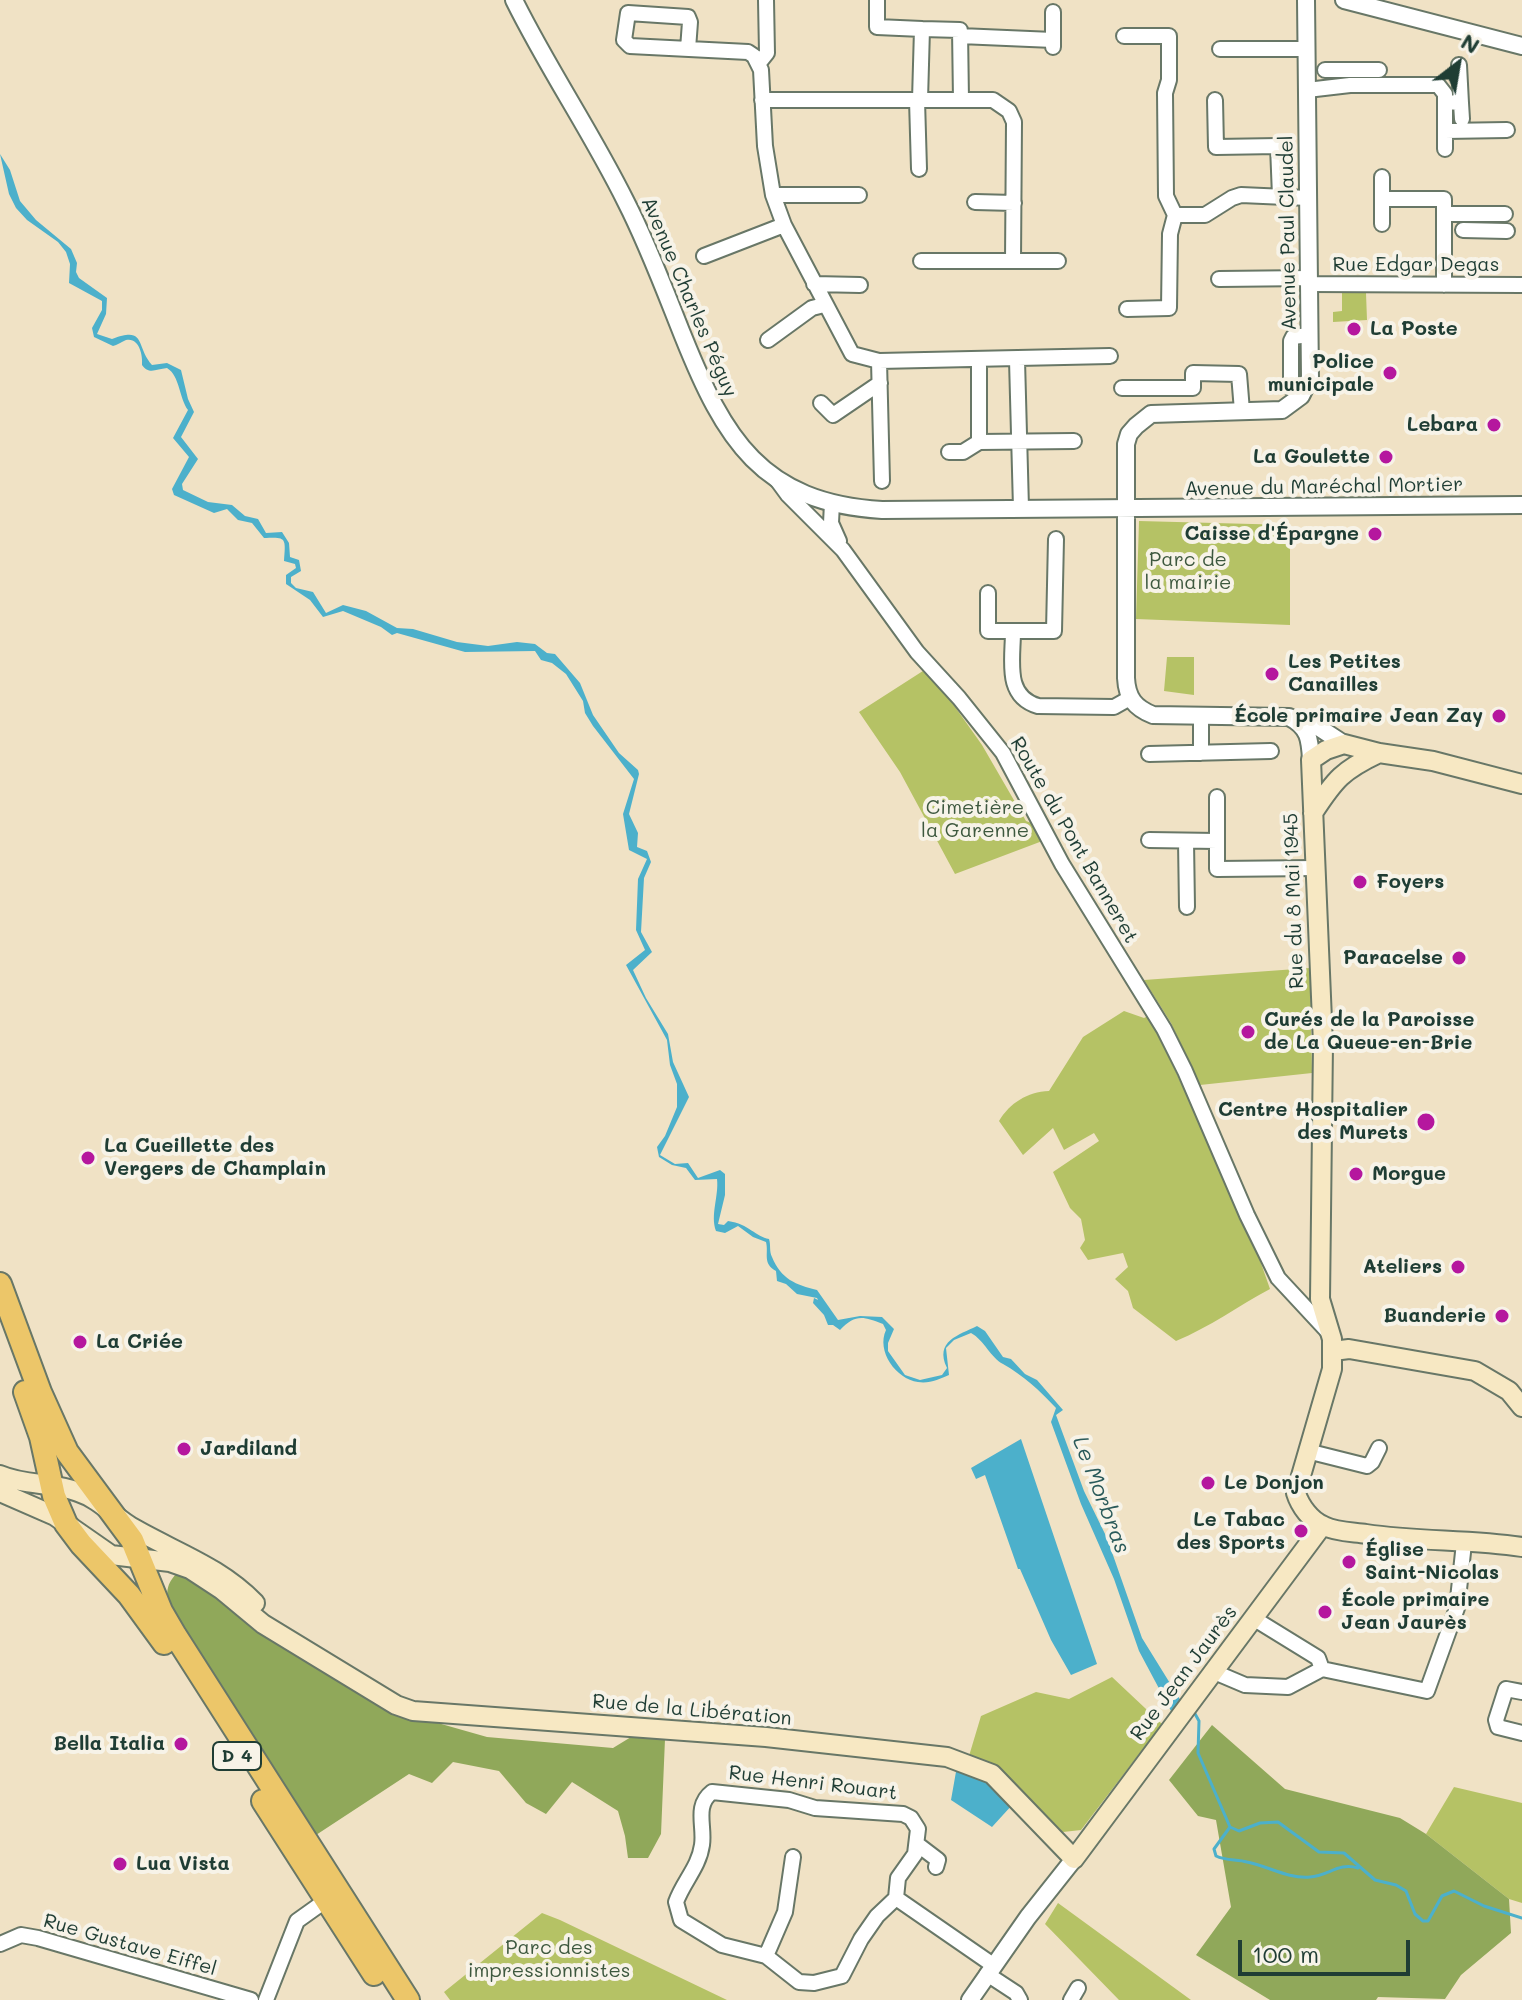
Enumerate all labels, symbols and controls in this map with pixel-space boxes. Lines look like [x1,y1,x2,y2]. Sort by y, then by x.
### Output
north arrow [1418,24,1498,104]
text: N [1456,26,1485,60]
street label: Avenue Paul Claudel [1274,135,1302,331]
street label: Avenue Charles Péguy [636,193,742,401]
street label: Rue Edgar Degas [1332,253,1500,277]
place label: La Poste [1370,317,1458,341]
marker: La Poste [1345,320,1363,338]
place label: Police municipale [1268,350,1374,397]
marker: Police municipale [1381,364,1399,382]
place label: Lebara [1407,413,1478,437]
marker: Lebara [1485,416,1503,434]
place label: La Goulette [1253,445,1370,469]
marker: La Goulette [1377,448,1395,466]
street label: Avenue du Maréchal Mortier [1185,473,1463,501]
place label: Caisse d'Épargne [1184,522,1359,546]
marker: Caisse d'Épargne [1366,525,1384,543]
park label: Parc de la mairie [1145,548,1231,595]
place label: Les Petites Canailles [1288,650,1401,697]
marker: Les Petites Canailles [1263,665,1281,683]
place label: École primaire Jean Zay [1234,704,1483,728]
marker: École primaire Jean Zay [1490,707,1508,725]
street label: Route du Pont Banneret [1005,733,1143,947]
park label: Cimetière la Garenne [921,796,1029,843]
street label: Rue du 8 Mai 1945 [1279,813,1309,989]
place label: Foyers [1376,870,1444,894]
marker: Foyers [1351,873,1369,891]
place label: Paracelse [1343,946,1443,970]
marker: Paracelse [1450,949,1468,967]
place label: Curés de la Paroisse de La Queue-en-Brie [1264,1008,1474,1055]
marker: Curés de la Paroisse de La Queue-en-Brie [1239,1023,1257,1041]
place label: Centre Hospitalier des Murets [1218,1098,1408,1145]
marker: Centre Hospitalier des Murets [1415,1111,1437,1133]
place label: La Cueillette des Vergers de Champlain [104,1134,326,1181]
marker: La Cueillette des Vergers de Champlain [79,1149,97,1167]
place label: Morgue [1372,1162,1446,1186]
marker: Morgue [1347,1165,1365,1183]
place label: Ateliers [1363,1255,1442,1279]
marker: Ateliers [1449,1258,1467,1276]
place label: Buanderie [1384,1304,1486,1328]
marker: Buanderie [1493,1307,1511,1325]
place label: La Criée [96,1330,183,1354]
marker: La Criée [71,1333,89,1351]
water label: Le Morbras [1067,1433,1135,1557]
place label: Jardiland [200,1437,297,1461]
marker: Jardiland [175,1440,193,1458]
place label: Le Donjon [1224,1471,1324,1495]
marker: Le Donjon [1199,1474,1217,1492]
place label: Le Tabac des Sports [1177,1508,1285,1555]
marker: Le Tabac des Sports [1292,1522,1310,1540]
place label: Église Saint-Nicolas [1365,1538,1499,1585]
marker: Église Saint-Nicolas [1340,1553,1358,1571]
place label: École primaire Jean Jaurès [1341,1588,1489,1635]
street label: Rue Jean Jaurès [1125,1601,1243,1745]
marker: École primaire Jean Jaurès [1316,1603,1334,1621]
street label: Rue de la Libération [591,1689,793,1731]
place label: Bella Italia [54,1732,165,1756]
marker: Bella Italia [172,1735,190,1753]
road number: D 4 [213,1742,261,1770]
street label: Rue Henri Rouart [727,1761,899,1805]
place label: Lua Vista [136,1852,230,1876]
marker: Lua Vista [111,1855,129,1873]
street label: Rue Gustave Eiffel [41,1909,219,1981]
scale bar [1242,1924,1414,1974]
park label: Parc des impressionnistes [467,1936,631,1983]
text: 100 m [1252,1938,1319,1969]

